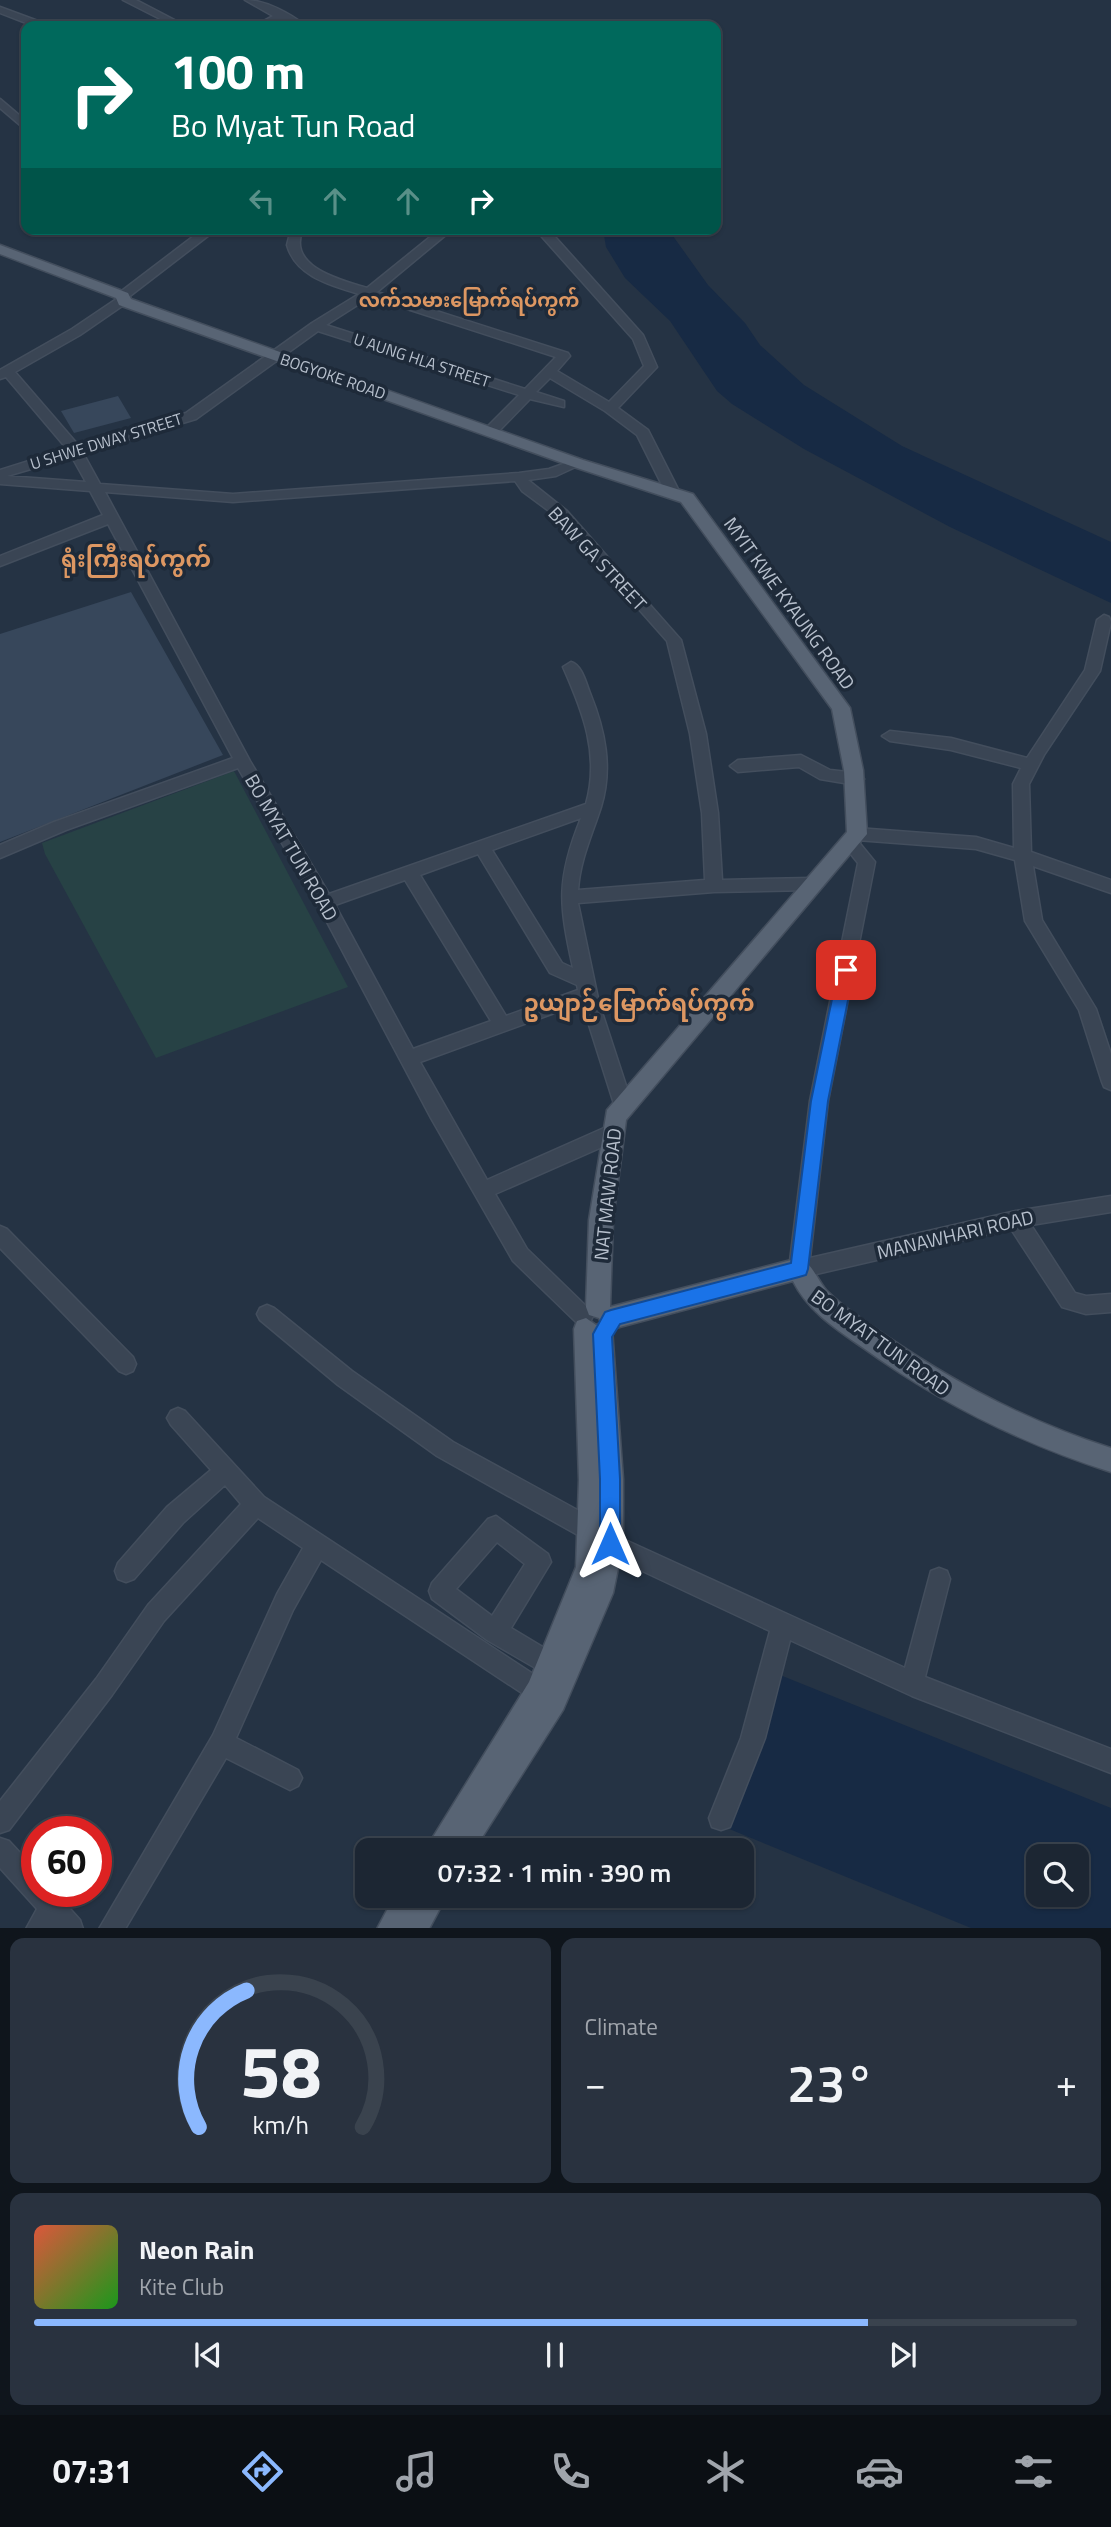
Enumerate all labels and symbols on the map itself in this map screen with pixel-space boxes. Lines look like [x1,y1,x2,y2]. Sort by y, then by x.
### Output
district label: လက်သမားမြောက်ရပ်ကွက် [359,285,579,316]
street label: U AUNG HLA STREET [351,327,494,394]
street label: BOGYOKE ROAD [277,347,389,405]
street label: U SHWE DWAY STREET [27,406,186,476]
street label: BAW GA STREET [542,499,654,617]
street label: MYIT KWE KYAUNG ROAD [717,511,863,695]
district label: ရုံးကြီးရပ်ကွက် [61,541,211,578]
street label: BO MYAT TUN ROAD [238,768,346,926]
pin [816,940,876,1000]
district label: ဥယျာဉ်မြောက်ရပ်ကွက် [523,985,755,1023]
street label: NAT MAW ROAD [586,1126,628,1262]
street label: MANAWHARI ROAD [874,1202,1036,1266]
street label: BO MYAT TUN ROAD [806,1282,956,1402]
position arrow [573,1507,647,1581]
speed limit sign: 60 [21,1816,112,1907]

